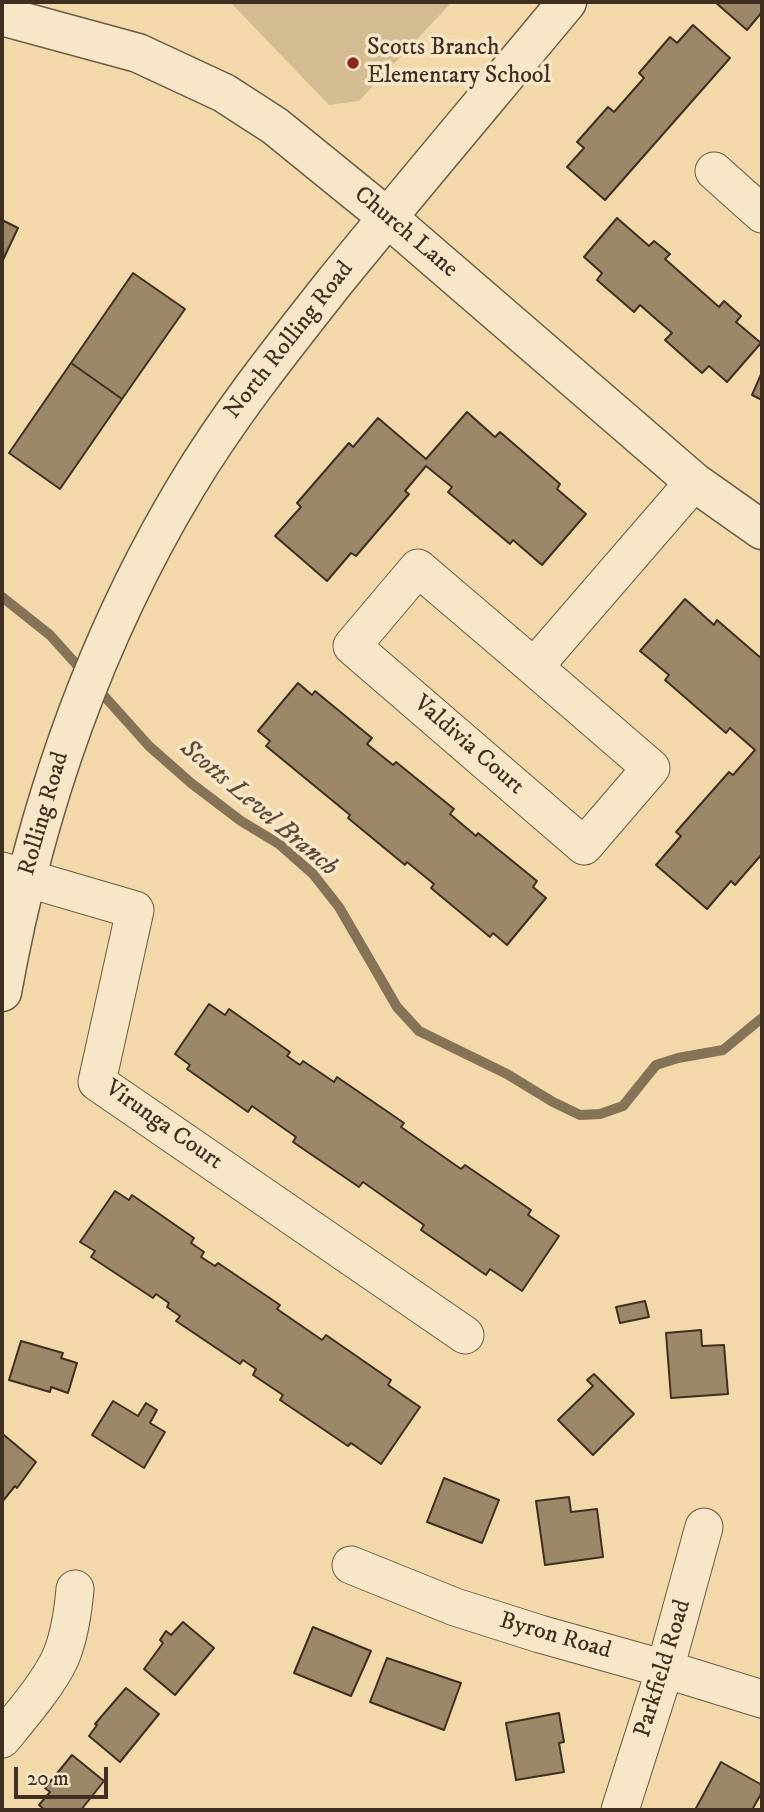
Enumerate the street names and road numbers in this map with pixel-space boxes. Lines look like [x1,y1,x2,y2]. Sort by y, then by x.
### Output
street label: Church Lane [347,181,463,285]
street label: North Rolling Road [219,256,361,426]
street label: Valdivia Court [407,690,529,802]
street label: Rolling Road [14,749,76,879]
street label: Virunga Court [99,1075,227,1177]
street label: Parkfield Road [629,1597,699,1741]
street label: Byron Road [496,1607,614,1667]

